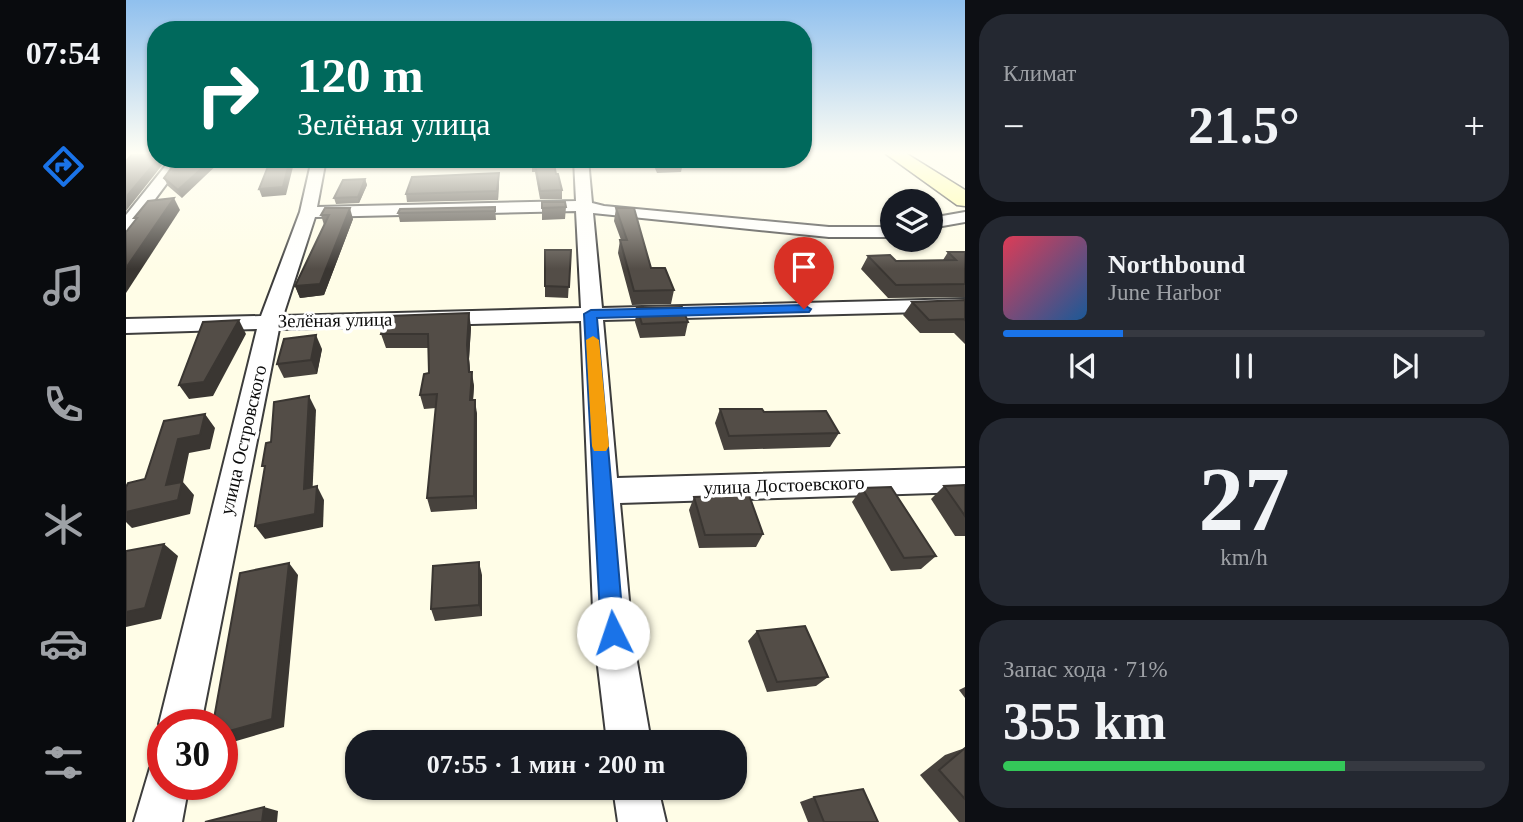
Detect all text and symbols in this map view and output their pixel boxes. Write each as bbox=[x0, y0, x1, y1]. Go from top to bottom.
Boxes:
text: 07:54 bbox=[26, 35, 100, 71]
text: 120 m bbox=[297, 48, 424, 103]
icon: right bbox=[182, 49, 273, 140]
text: Климат bbox=[1003, 61, 1076, 86]
text: 21.5° bbox=[1188, 97, 1300, 154]
text: − bbox=[1003, 105, 1024, 147]
text: + bbox=[1464, 105, 1485, 147]
text: Зелёная улица bbox=[297, 106, 490, 142]
icon: directions bbox=[39, 142, 88, 191]
map controls bbox=[880, 189, 943, 252]
button: layers bbox=[880, 189, 943, 252]
pin bbox=[774, 237, 834, 309]
icon: arrive bbox=[785, 248, 823, 286]
text: Northbound bbox=[1108, 250, 1245, 279]
icon: music bbox=[39, 261, 88, 310]
text: June Harbor bbox=[1108, 280, 1221, 305]
street label: Зелёная улица bbox=[277, 308, 393, 332]
icon: previous bbox=[1064, 347, 1102, 385]
icon: pause bbox=[1225, 347, 1263, 385]
icon: next bbox=[1386, 347, 1424, 385]
street label: улица Островского bbox=[216, 363, 270, 517]
icon: phone bbox=[39, 380, 88, 429]
text: 27 bbox=[1199, 449, 1290, 550]
street label: улица Достоевского bbox=[703, 472, 865, 498]
icon: climate bbox=[39, 500, 88, 549]
text: km/h bbox=[1220, 545, 1268, 570]
position arrow bbox=[576, 596, 650, 670]
icon: car bbox=[39, 619, 88, 668]
text: Запас хода · 71% bbox=[1003, 657, 1168, 682]
text: 355 km bbox=[1003, 693, 1166, 750]
speed limit sign: 30 bbox=[147, 709, 238, 800]
icon: filters bbox=[39, 738, 88, 787]
text: 07:55 · 1 мин · 200 m bbox=[427, 750, 665, 779]

